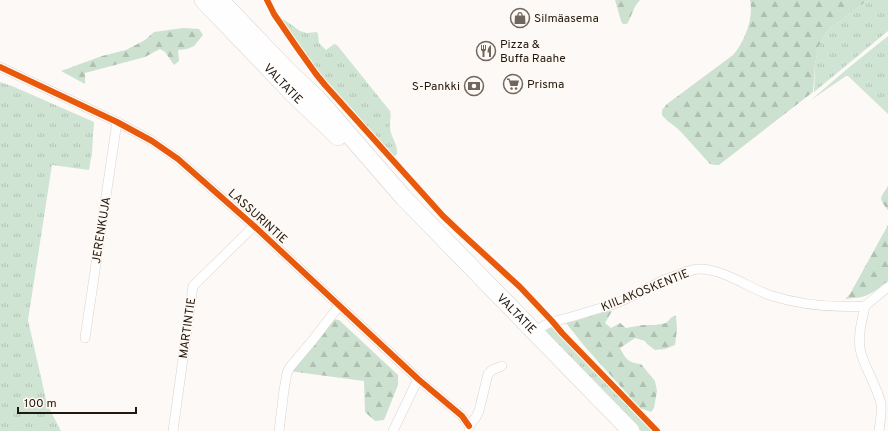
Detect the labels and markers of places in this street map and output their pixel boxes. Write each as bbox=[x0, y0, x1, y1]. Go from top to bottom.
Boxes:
shop icon: Silmäasema bbox=[509, 7, 531, 29]
place label: Silmäasema bbox=[534, 11, 599, 27]
place label: Pizza & Buffa Raahe bbox=[500, 37, 566, 67]
restaurant icon: Pizza & Buffa Raahe bbox=[475, 40, 497, 62]
supermarket icon: Prisma bbox=[502, 73, 524, 95]
bank icon: S-Pankki bbox=[463, 75, 485, 97]
place label: Prisma bbox=[527, 77, 564, 93]
place label: S-Pankki bbox=[412, 79, 460, 95]

